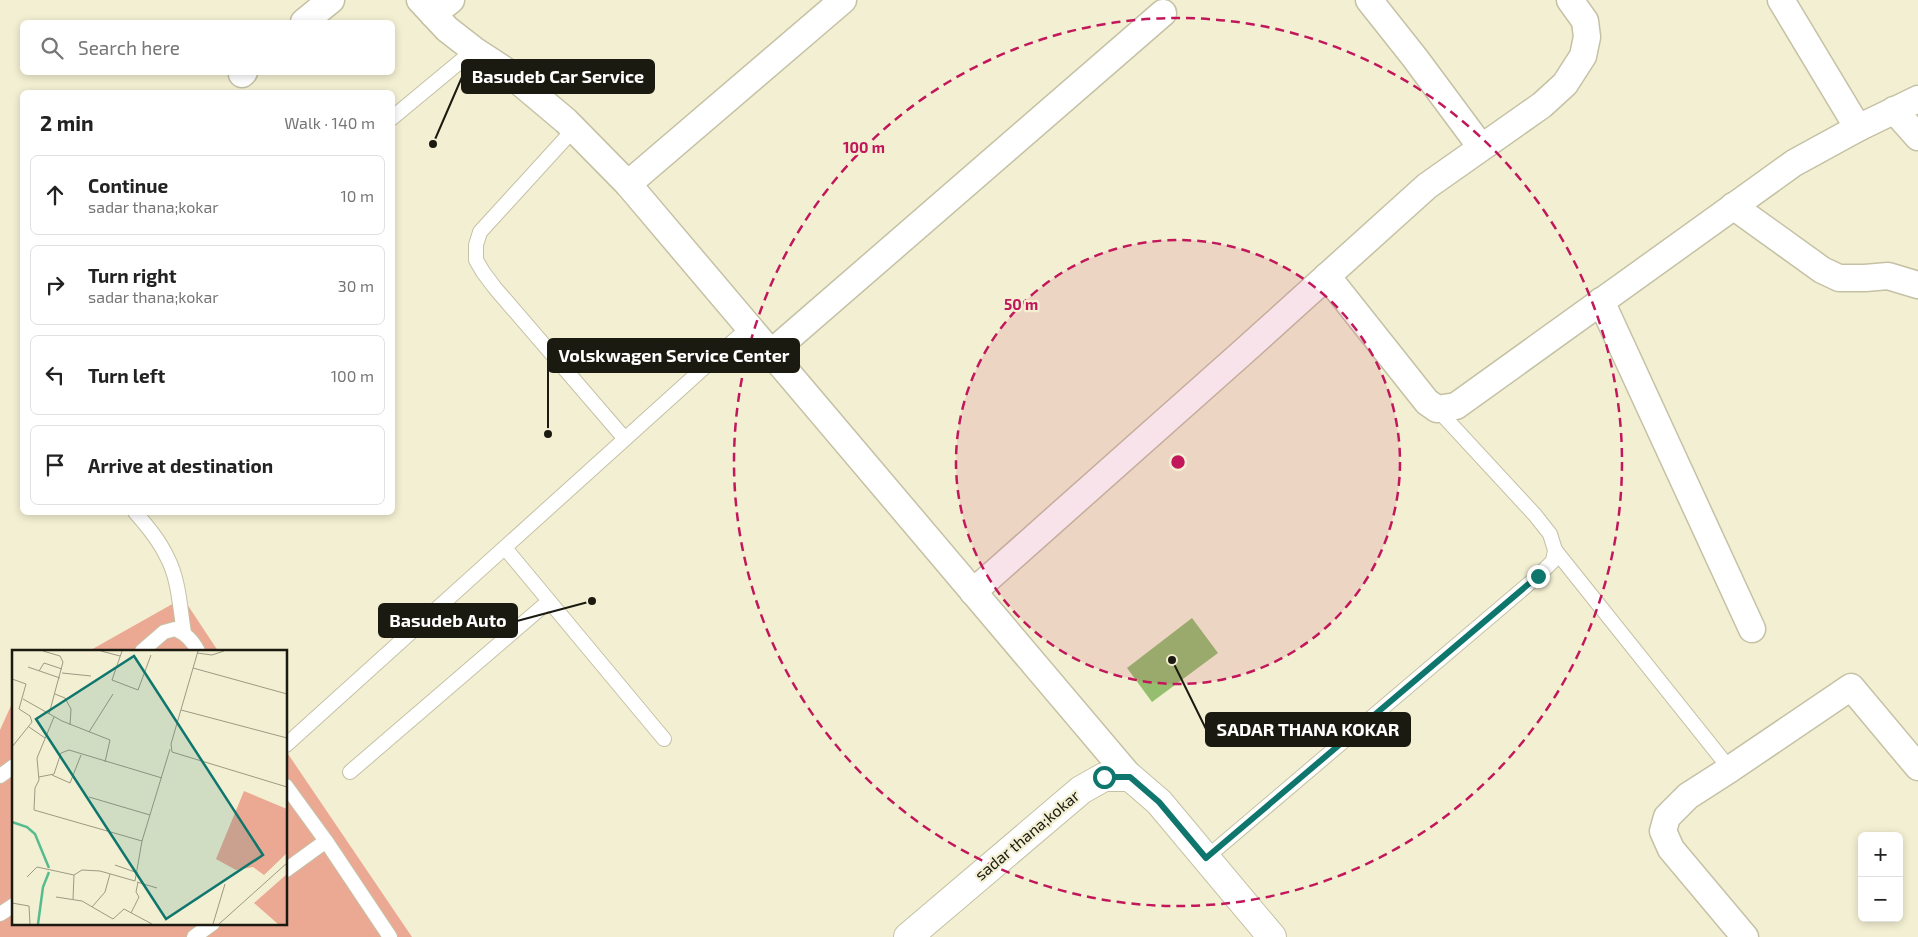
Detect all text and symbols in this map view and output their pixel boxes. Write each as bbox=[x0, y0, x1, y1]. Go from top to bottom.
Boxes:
search box bbox=[20, 20, 395, 75]
icon: search bbox=[38, 34, 66, 62]
text: Search here bbox=[78, 36, 180, 59]
callout: Basudeb Car Service bbox=[462, 60, 654, 93]
text: Basudeb Car Service bbox=[472, 65, 644, 87]
text: 2 min bbox=[40, 110, 94, 135]
text: Walk · 140 m bbox=[284, 113, 375, 132]
text: 100 m bbox=[843, 138, 885, 156]
text: Continue bbox=[88, 174, 168, 197]
icon: ahead bbox=[41, 181, 69, 209]
text: 10 m bbox=[340, 186, 374, 205]
text: sadar thana;kokar bbox=[88, 197, 219, 216]
text: Turn right bbox=[88, 264, 176, 287]
icon: right bbox=[41, 271, 69, 299]
text: 30 m bbox=[338, 276, 374, 295]
text: sadar thana;kokar bbox=[88, 287, 219, 306]
text: 50 m bbox=[1004, 295, 1038, 313]
callout: Volskwagen Service Center bbox=[548, 339, 799, 372]
text: Volskwagen Service Center bbox=[558, 344, 790, 366]
icon: left bbox=[41, 361, 69, 389]
text: Turn left bbox=[88, 364, 165, 387]
text: 100 m bbox=[331, 366, 374, 385]
icon: arrive bbox=[41, 451, 69, 479]
centre of rings bbox=[1169, 453, 1187, 471]
text: Arrive at destination bbox=[88, 454, 273, 477]
route end bbox=[1527, 565, 1550, 588]
callout: Basudeb Auto bbox=[379, 604, 517, 637]
text: Basudeb Auto bbox=[389, 609, 507, 631]
inset map bbox=[12, 650, 288, 924]
callout: SADAR THANA KOKAR bbox=[1206, 713, 1410, 746]
text: SADAR THANA KOKAR bbox=[1217, 718, 1400, 740]
route start bbox=[1093, 766, 1116, 789]
street label: sadar thana;kokar bbox=[971, 785, 1083, 884]
map controls bbox=[1858, 832, 1903, 922]
button: + bbox=[1858, 832, 1903, 877]
button: − bbox=[1858, 877, 1903, 922]

